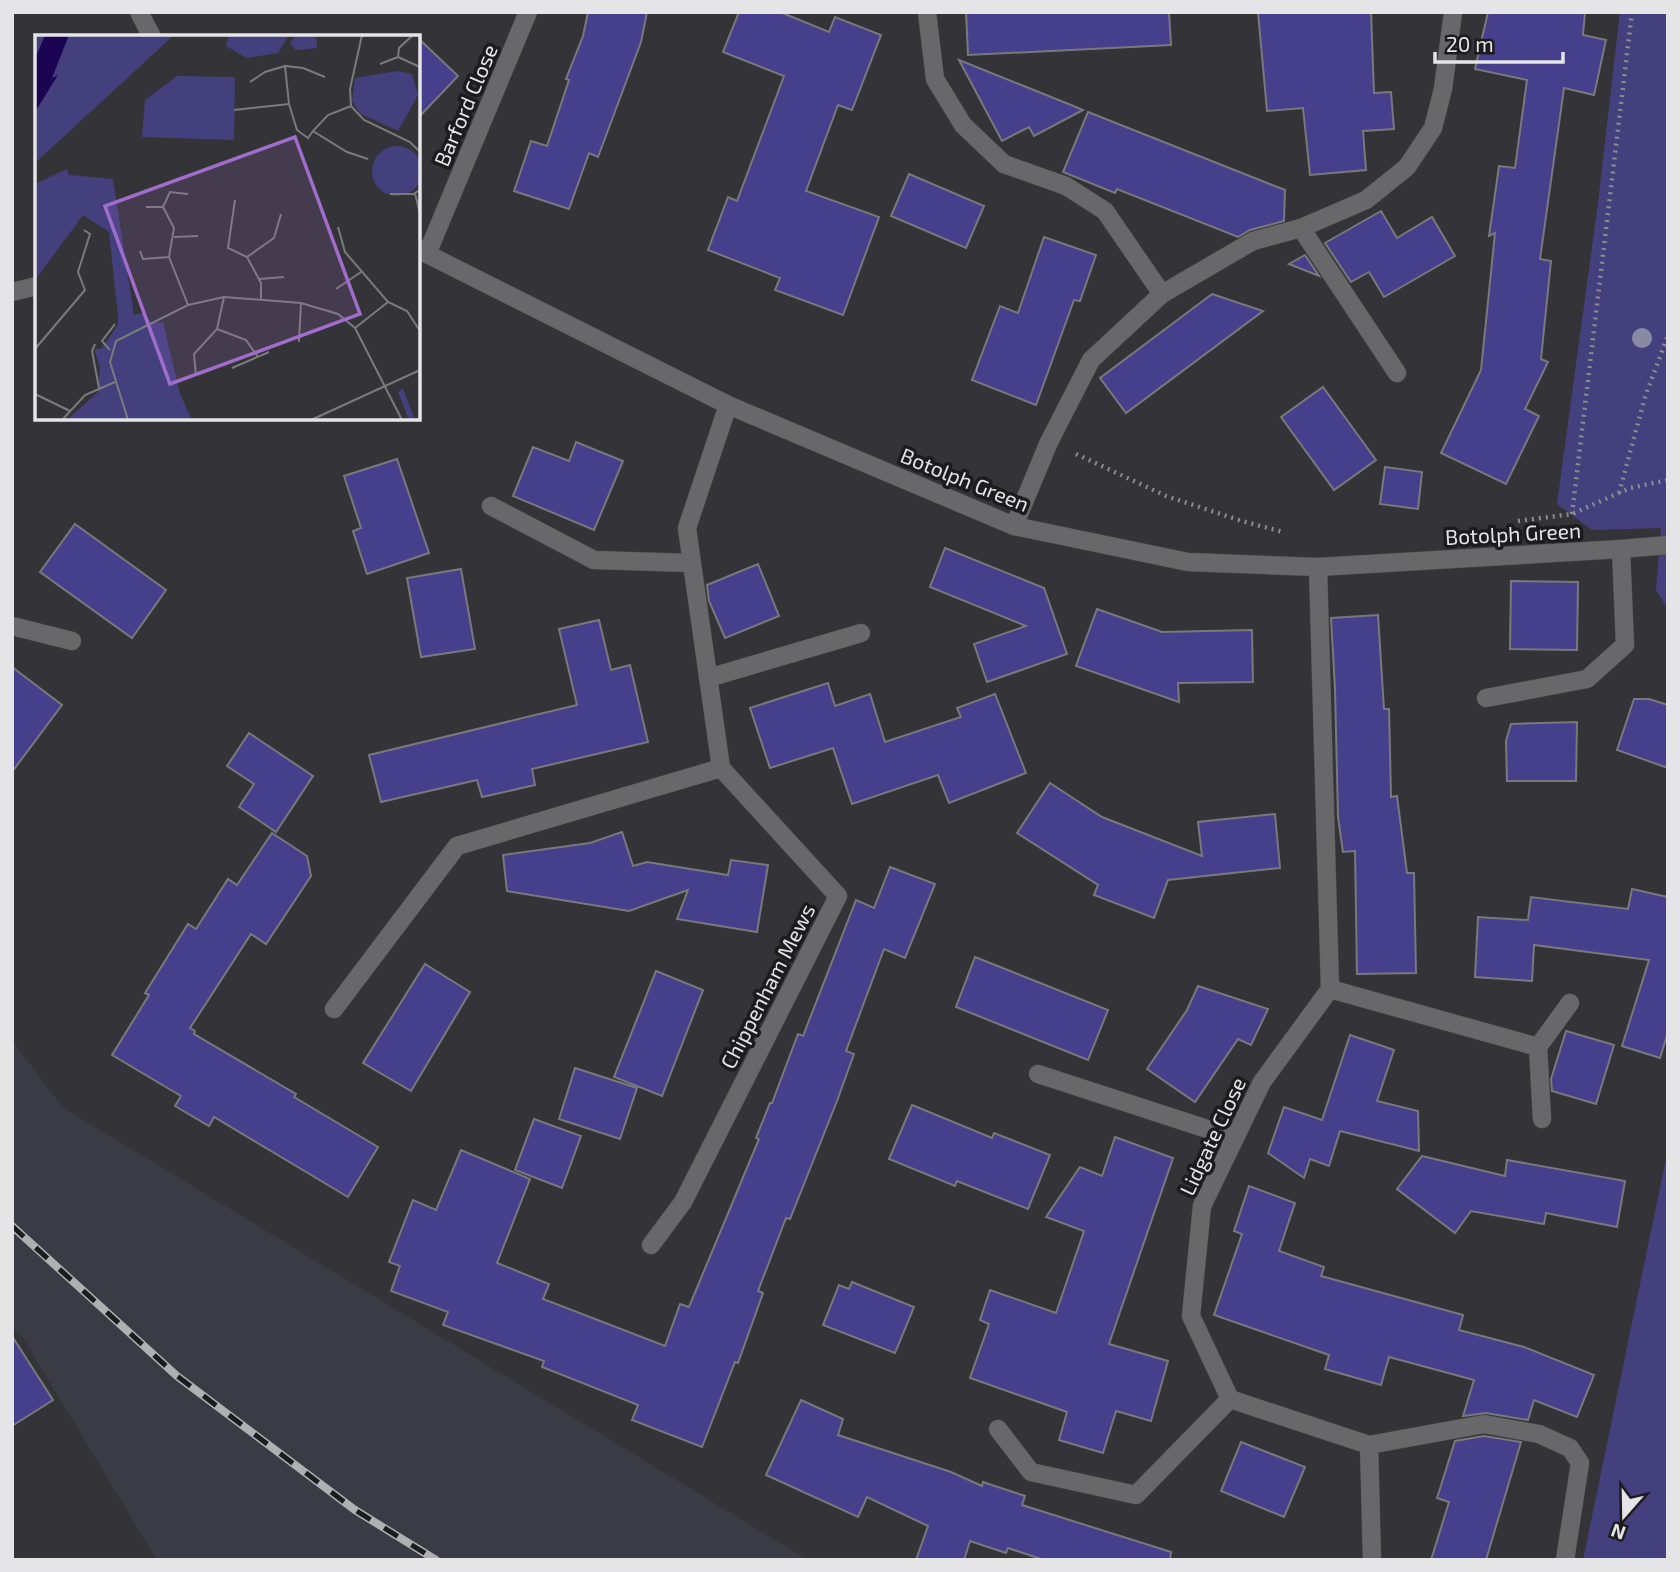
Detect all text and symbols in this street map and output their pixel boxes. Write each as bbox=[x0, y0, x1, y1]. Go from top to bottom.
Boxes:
scale bar bbox=[1435, 21, 1563, 65]
text: 20 m bbox=[1446, 31, 1494, 56]
inset map bbox=[35, 35, 420, 420]
street label: Barford Close bbox=[428, 40, 502, 170]
street label: Botolph Green bbox=[897, 442, 1033, 516]
street label: Botolph Green bbox=[1444, 517, 1582, 549]
street label: Chippenham Mews bbox=[715, 899, 819, 1073]
street label: Lidgate Close bbox=[1174, 1073, 1250, 1199]
north arrow bbox=[1589, 1481, 1659, 1551]
text: N bbox=[1608, 1519, 1628, 1546]

